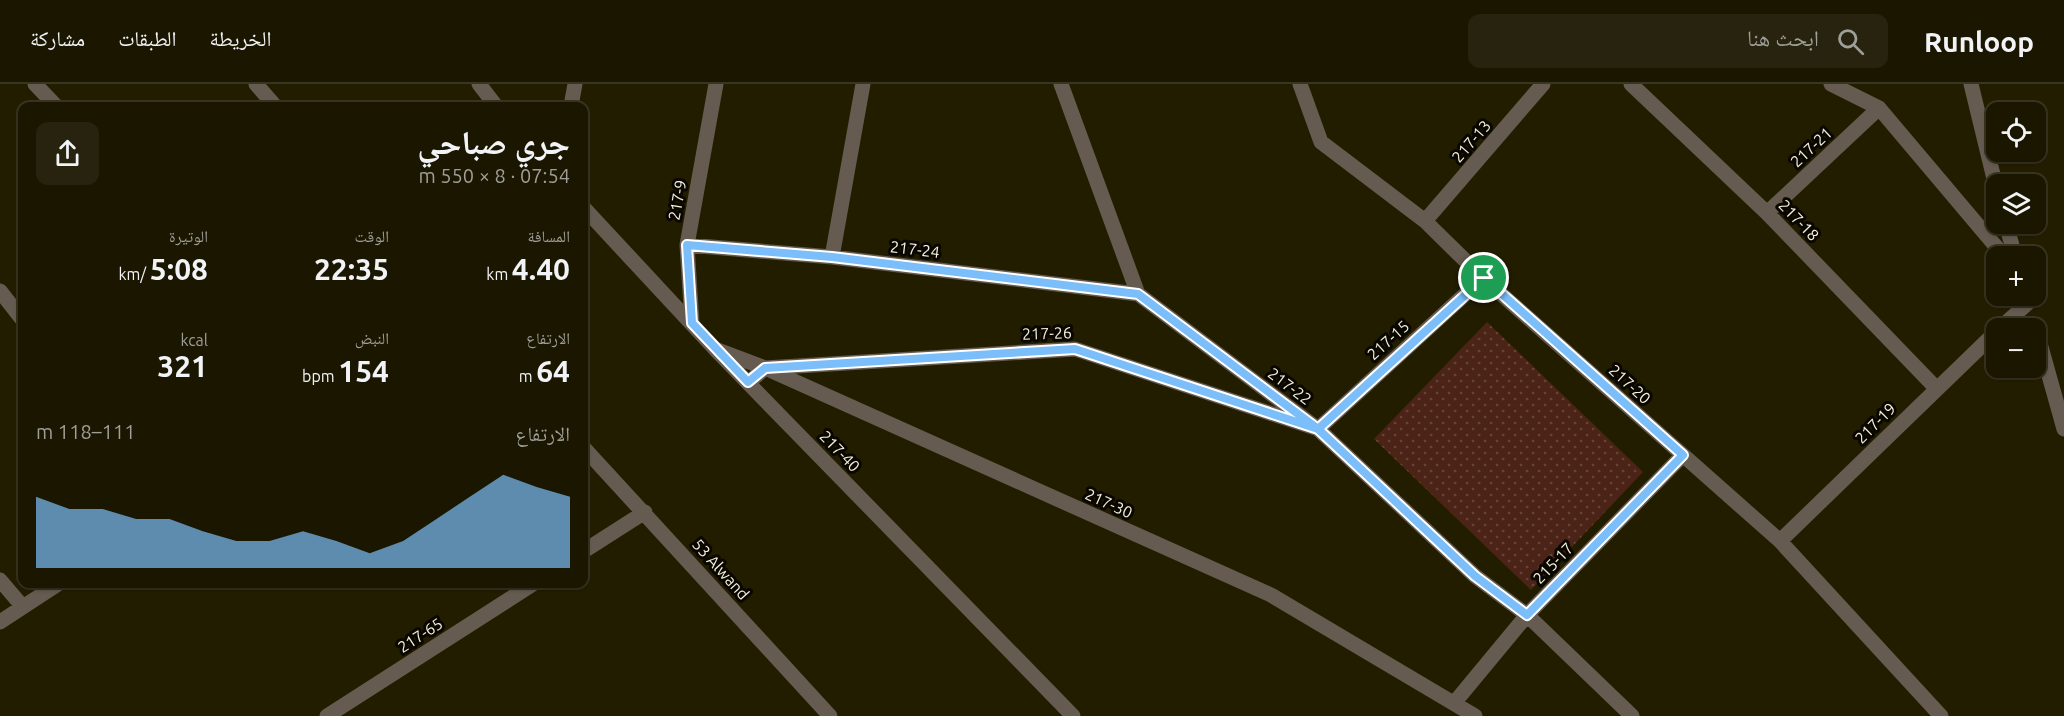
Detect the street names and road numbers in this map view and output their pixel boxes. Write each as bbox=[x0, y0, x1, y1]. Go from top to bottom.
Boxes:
street label: 217-13 bbox=[1448, 116, 1494, 166]
street label: 217-21 bbox=[1787, 123, 1835, 171]
street label: 217-9 bbox=[665, 178, 689, 222]
street label: 217-18 bbox=[1775, 196, 1823, 244]
street label: 217-24 bbox=[889, 237, 941, 261]
street label: 217-15 bbox=[1363, 317, 1413, 363]
street label: 217-26 bbox=[1022, 323, 1072, 343]
street label: 217-20 bbox=[1605, 361, 1655, 407]
street label: 217-22 bbox=[1265, 364, 1315, 408]
street label: 217-19 bbox=[1851, 399, 1899, 447]
street label: 217-40 bbox=[816, 427, 864, 475]
street label: 217-30 bbox=[1083, 485, 1135, 521]
street label: 53 Alwand bbox=[689, 535, 753, 603]
street label: 215-17 bbox=[1529, 539, 1577, 587]
street label: 217-65 bbox=[394, 614, 446, 656]

